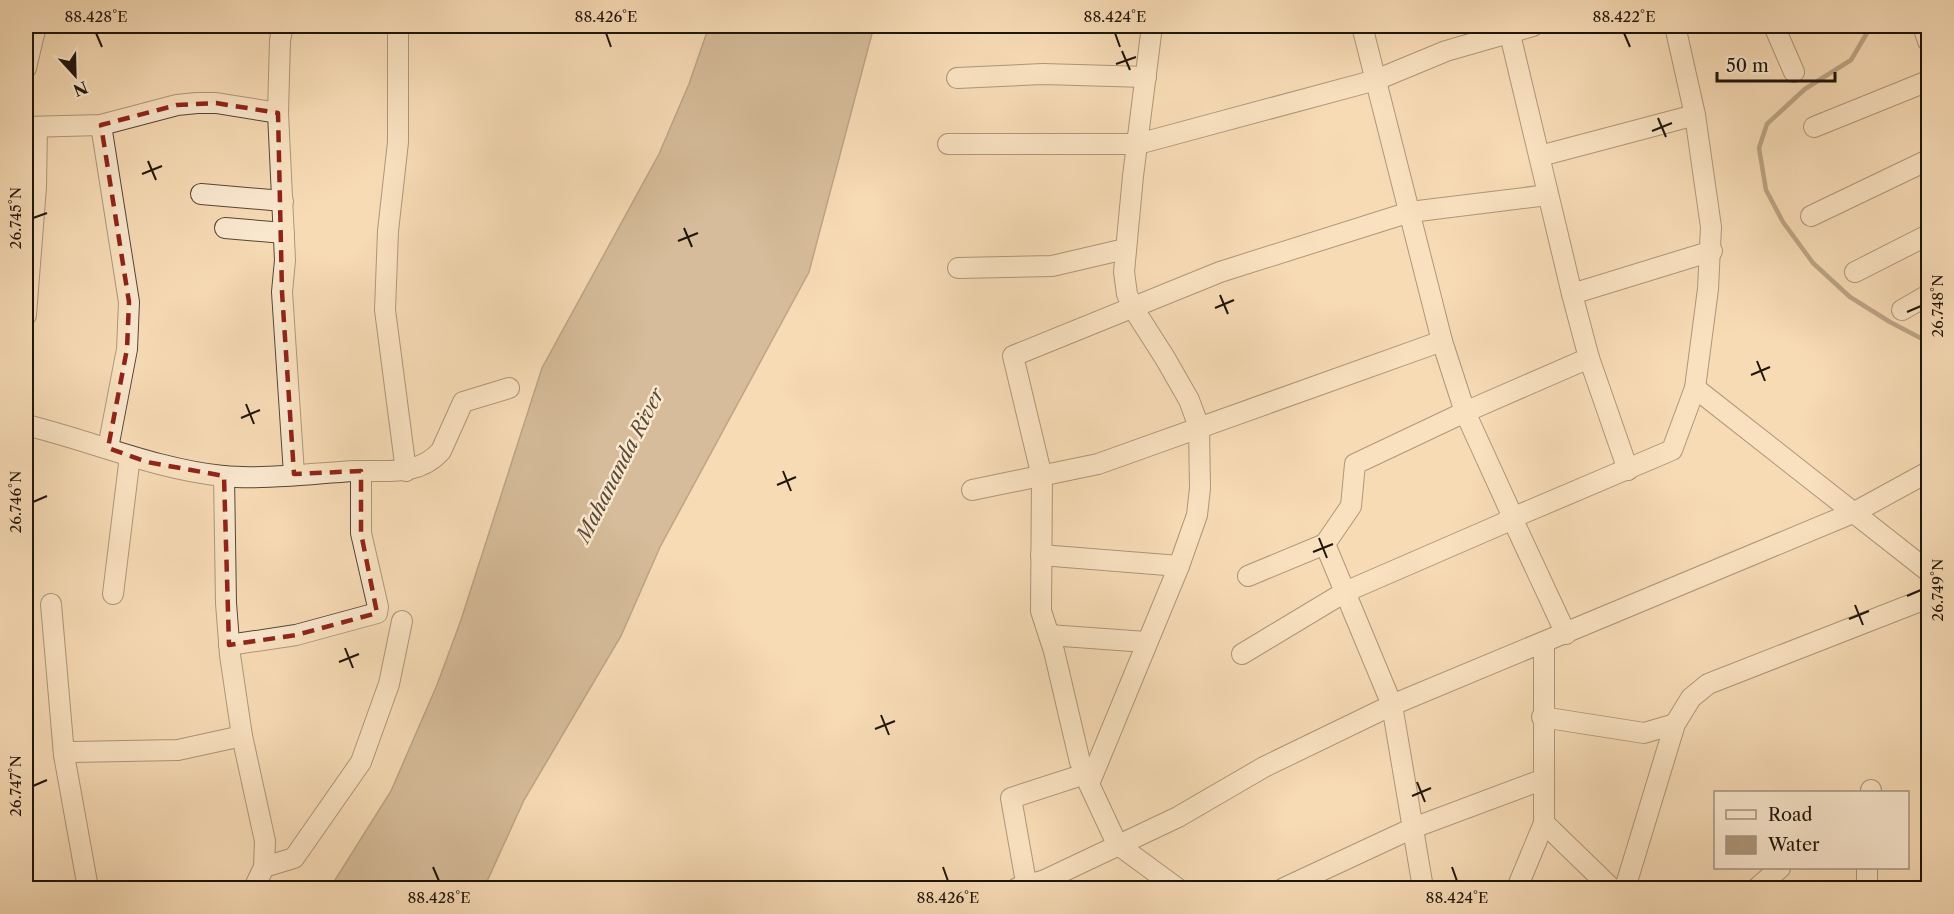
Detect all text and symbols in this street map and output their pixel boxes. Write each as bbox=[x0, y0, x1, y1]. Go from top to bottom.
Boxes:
text: 88.428°E bbox=[64, 7, 128, 26]
text: 88.426°E bbox=[575, 7, 637, 26]
text: 88.424°E bbox=[1084, 7, 1146, 26]
text: 88.422°E bbox=[1593, 7, 1655, 26]
north arrow bbox=[45, 45, 105, 105]
scale bar bbox=[1717, 45, 1836, 83]
text: 50 m bbox=[1726, 55, 1769, 77]
text: N bbox=[70, 77, 91, 101]
text: 26.745°N bbox=[6, 187, 25, 249]
text: 26.748°N bbox=[1928, 274, 1947, 338]
water label: Mahananda River bbox=[570, 383, 670, 548]
text: 26.746°N bbox=[6, 471, 25, 533]
text: 26.749°N bbox=[1928, 559, 1947, 621]
text: 26.747°N bbox=[6, 755, 25, 817]
legend bbox=[1714, 791, 1909, 869]
text: Road bbox=[1768, 804, 1813, 826]
text: Water bbox=[1767, 834, 1820, 856]
text: 88.428°E bbox=[407, 888, 471, 907]
text: 88.426°E bbox=[917, 888, 979, 907]
text: 88.424°E bbox=[1426, 888, 1488, 907]

